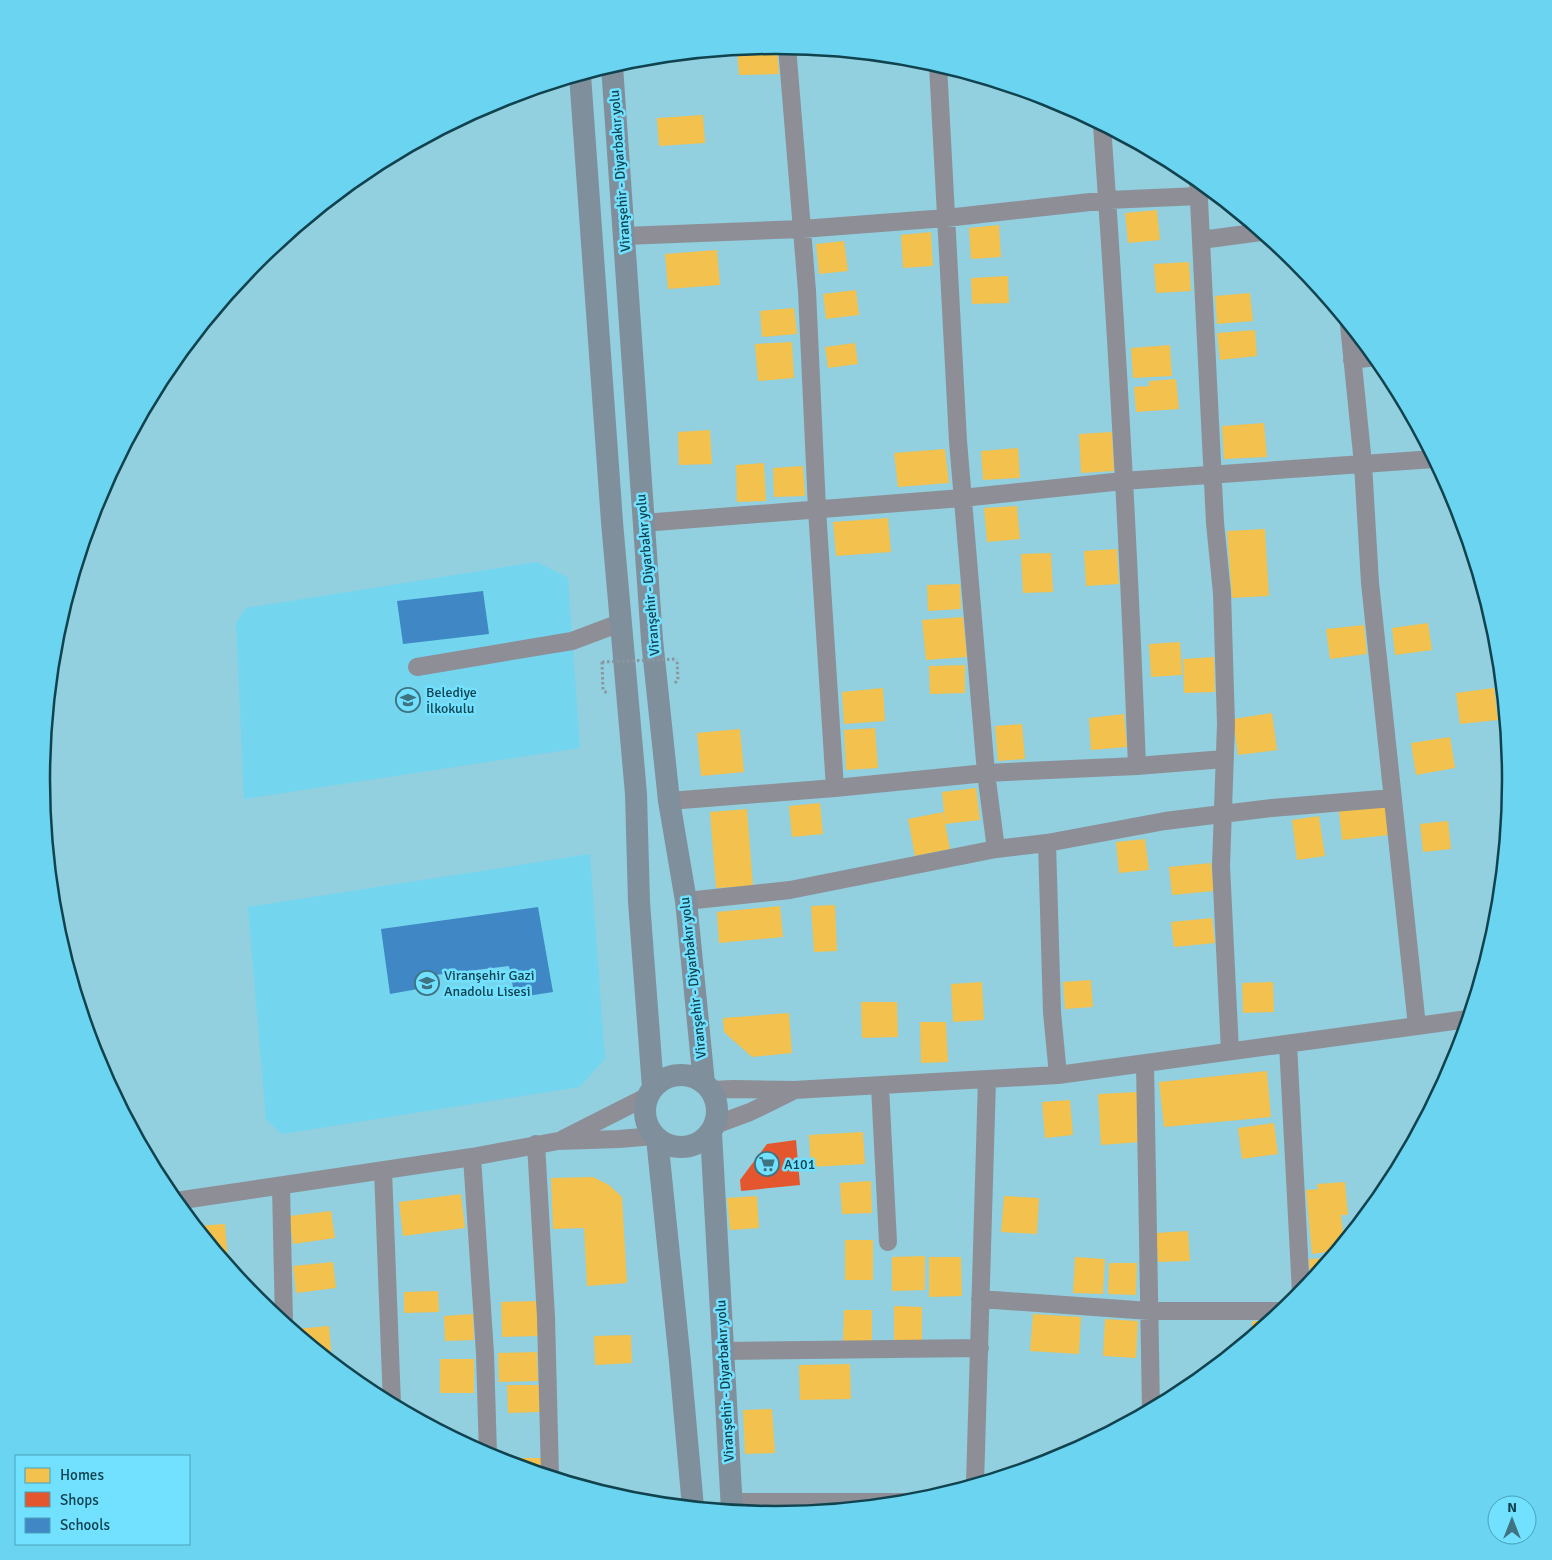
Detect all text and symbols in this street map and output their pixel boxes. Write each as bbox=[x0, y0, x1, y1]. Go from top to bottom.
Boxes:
street label: Viranşehir - Diyarbakır yolu bbox=[606, 89, 634, 253]
street label: Viranşehir - Diyarbakır yolu bbox=[632, 493, 664, 657]
place label: Belediye İlkokulu bbox=[426, 684, 477, 717]
school or university icon: Belediye İlkokulu bbox=[395, 687, 421, 713]
street label: Viranşehir - Diyarbakır yolu bbox=[676, 896, 710, 1060]
place label: Viranşehir Gazi Anadolu Lisesi bbox=[444, 967, 535, 1000]
school or university icon: Viranşehir Gazi Anadolu Lisesi bbox=[414, 970, 440, 996]
supermarket icon: A101 bbox=[754, 1151, 780, 1177]
place label: A101 bbox=[784, 1156, 815, 1173]
street label: Viranşehir - Diyarbakır yolu bbox=[712, 1299, 738, 1463]
legend bbox=[15, 1455, 190, 1545]
text: Homes bbox=[60, 1466, 104, 1484]
text: Shops bbox=[60, 1491, 99, 1509]
north arrow bbox=[1487, 1495, 1537, 1545]
text: N bbox=[1507, 1499, 1517, 1516]
text: Schools bbox=[60, 1516, 111, 1534]

